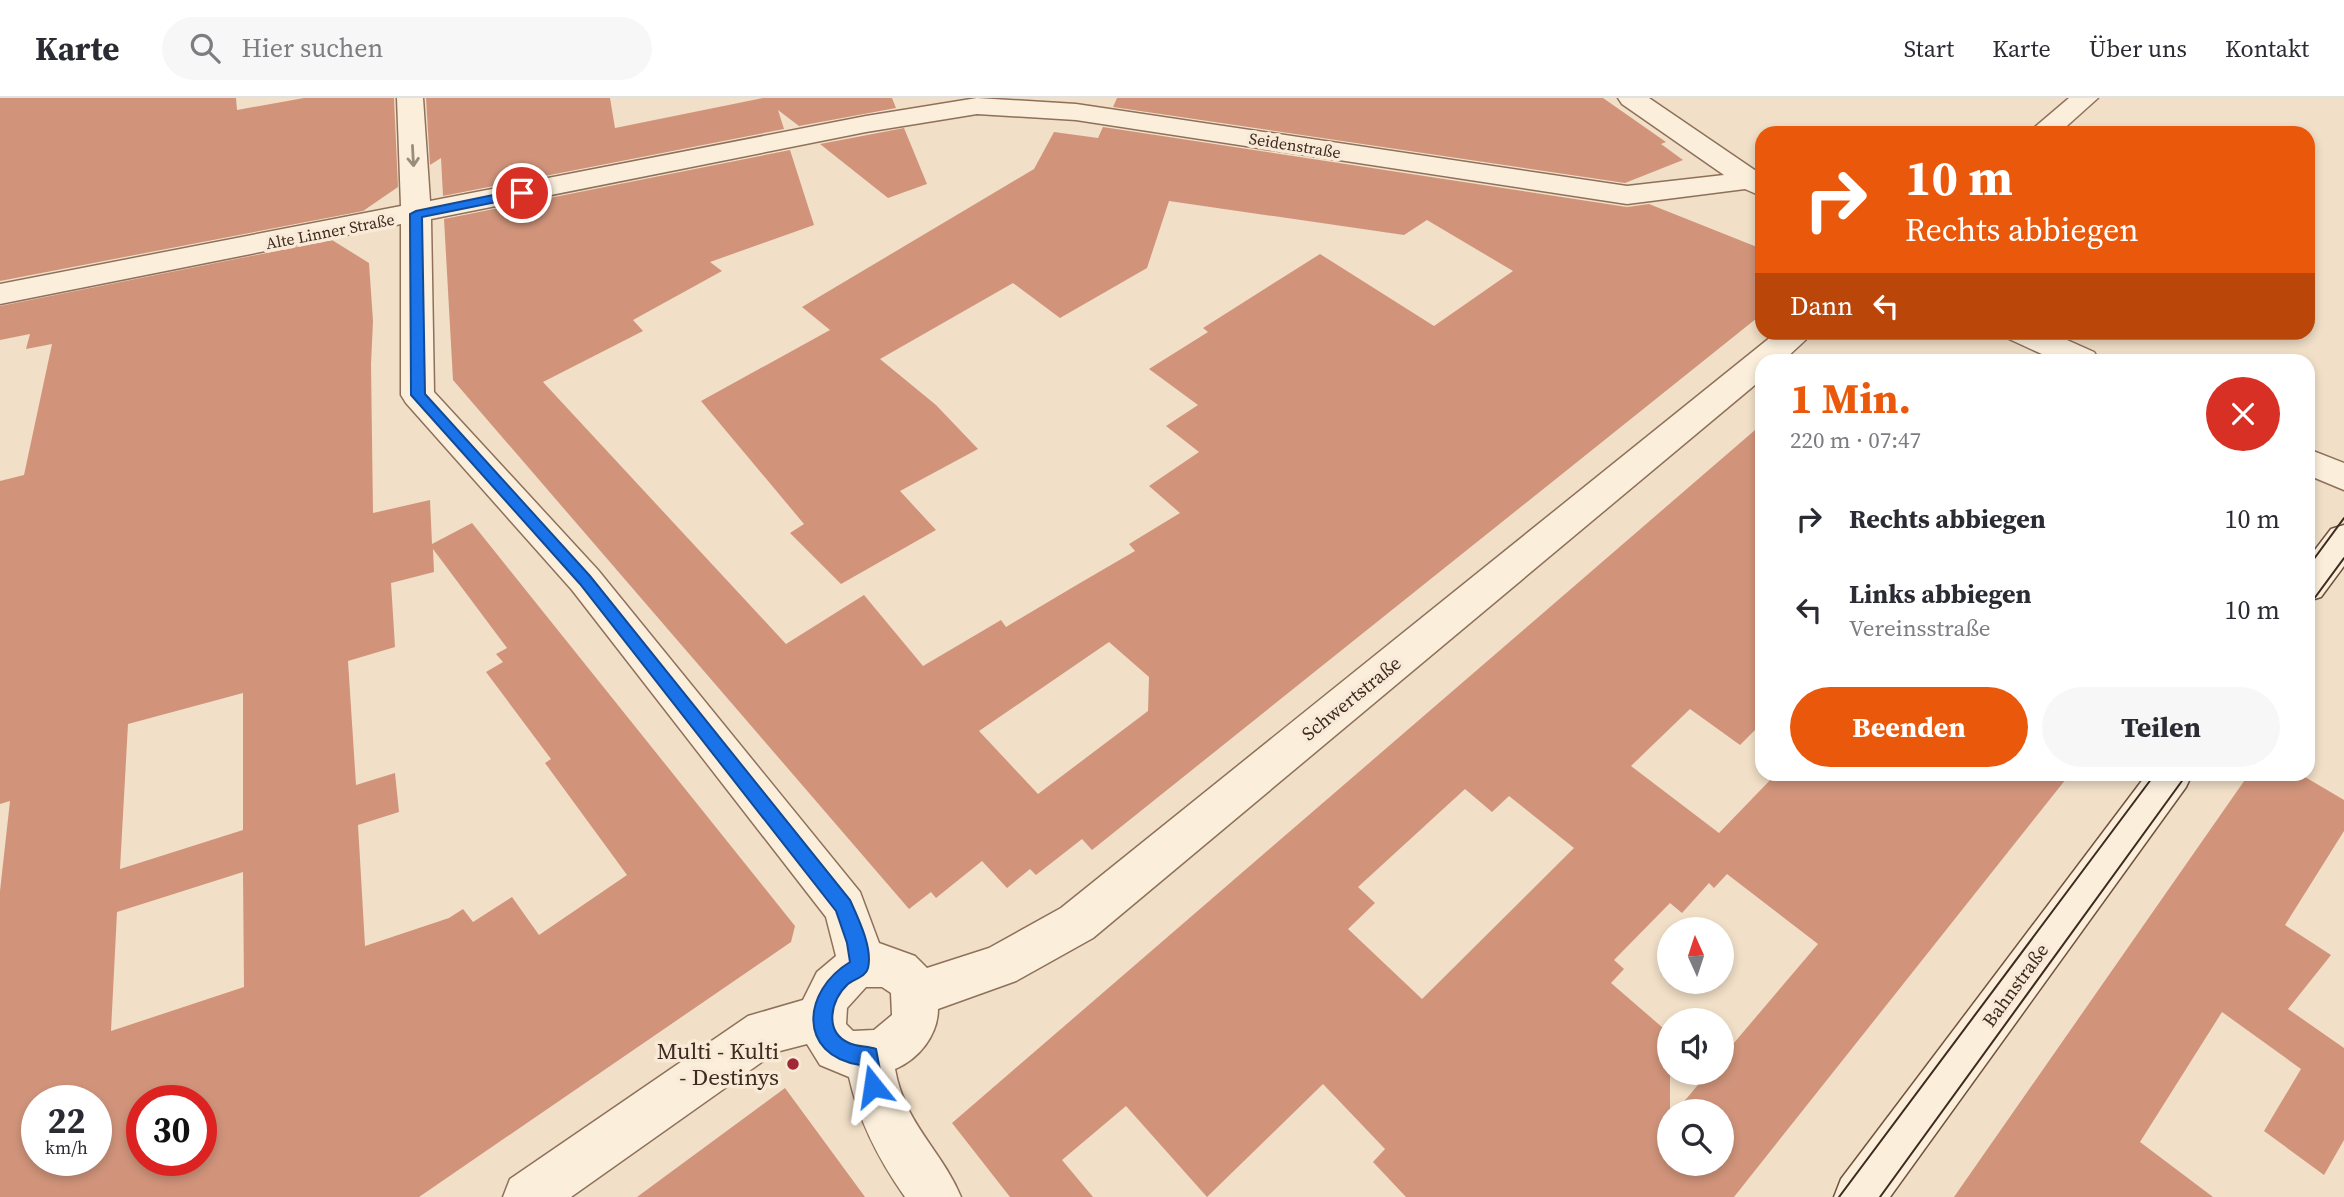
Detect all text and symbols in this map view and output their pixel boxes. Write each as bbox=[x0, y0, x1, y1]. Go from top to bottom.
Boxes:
search box bbox=[162, 17, 652, 80]
text: Karte bbox=[35, 26, 120, 71]
icon: search bbox=[186, 29, 224, 67]
text: Hier suchen bbox=[242, 30, 383, 66]
text: Start bbox=[1904, 32, 1954, 65]
text: Karte bbox=[1992, 32, 2051, 65]
text: Über uns bbox=[2089, 32, 2187, 65]
text: Kontakt bbox=[2225, 32, 2309, 65]
street label: Seidenstraße bbox=[1248, 127, 1342, 163]
one-way arrow bbox=[406, 144, 419, 167]
text: 10 m bbox=[1905, 144, 2013, 211]
icon: right bbox=[1790, 154, 1881, 245]
pin bbox=[492, 163, 552, 223]
icon: arrive bbox=[503, 174, 541, 212]
street label: Alte Linner Straße bbox=[264, 208, 396, 254]
text: Rechts abbiegen bbox=[1905, 208, 2139, 252]
icon: left bbox=[1867, 287, 1905, 325]
text: Dann bbox=[1790, 288, 1853, 324]
text: 1 Min. bbox=[1790, 369, 1911, 427]
button: close bbox=[2206, 377, 2280, 451]
text: 220 m · 07:47 bbox=[1790, 424, 1921, 456]
icon: right bbox=[1790, 500, 1828, 538]
text: Rechts abbiegen bbox=[1849, 501, 2046, 537]
text: 10 m bbox=[2225, 501, 2280, 537]
text: Links abbiegen bbox=[1849, 576, 2032, 612]
icon: left bbox=[1790, 591, 1828, 629]
text: 10 m bbox=[2225, 592, 2280, 628]
text: Vereinsstraße bbox=[1849, 612, 1991, 644]
street label: Schwertstraße bbox=[1296, 650, 1406, 746]
button: Beenden bbox=[1790, 687, 2028, 767]
button: Teilen bbox=[2042, 687, 2280, 767]
north arrow bbox=[1657, 917, 1734, 994]
map controls bbox=[1657, 917, 1734, 1176]
street label: Bahnstraße bbox=[1976, 938, 2054, 1032]
button: sound bbox=[1657, 1008, 1734, 1085]
place label: Multi - Kulti - Destinys bbox=[657, 1035, 779, 1093]
position arrow bbox=[836, 1049, 910, 1123]
marker: Multi - Kulti - Destinys bbox=[785, 1056, 801, 1072]
speed limit sign: 30 bbox=[126, 1085, 217, 1176]
text: 22 bbox=[48, 1097, 85, 1145]
button: search bbox=[1657, 1099, 1734, 1176]
text: km/h bbox=[45, 1135, 88, 1160]

